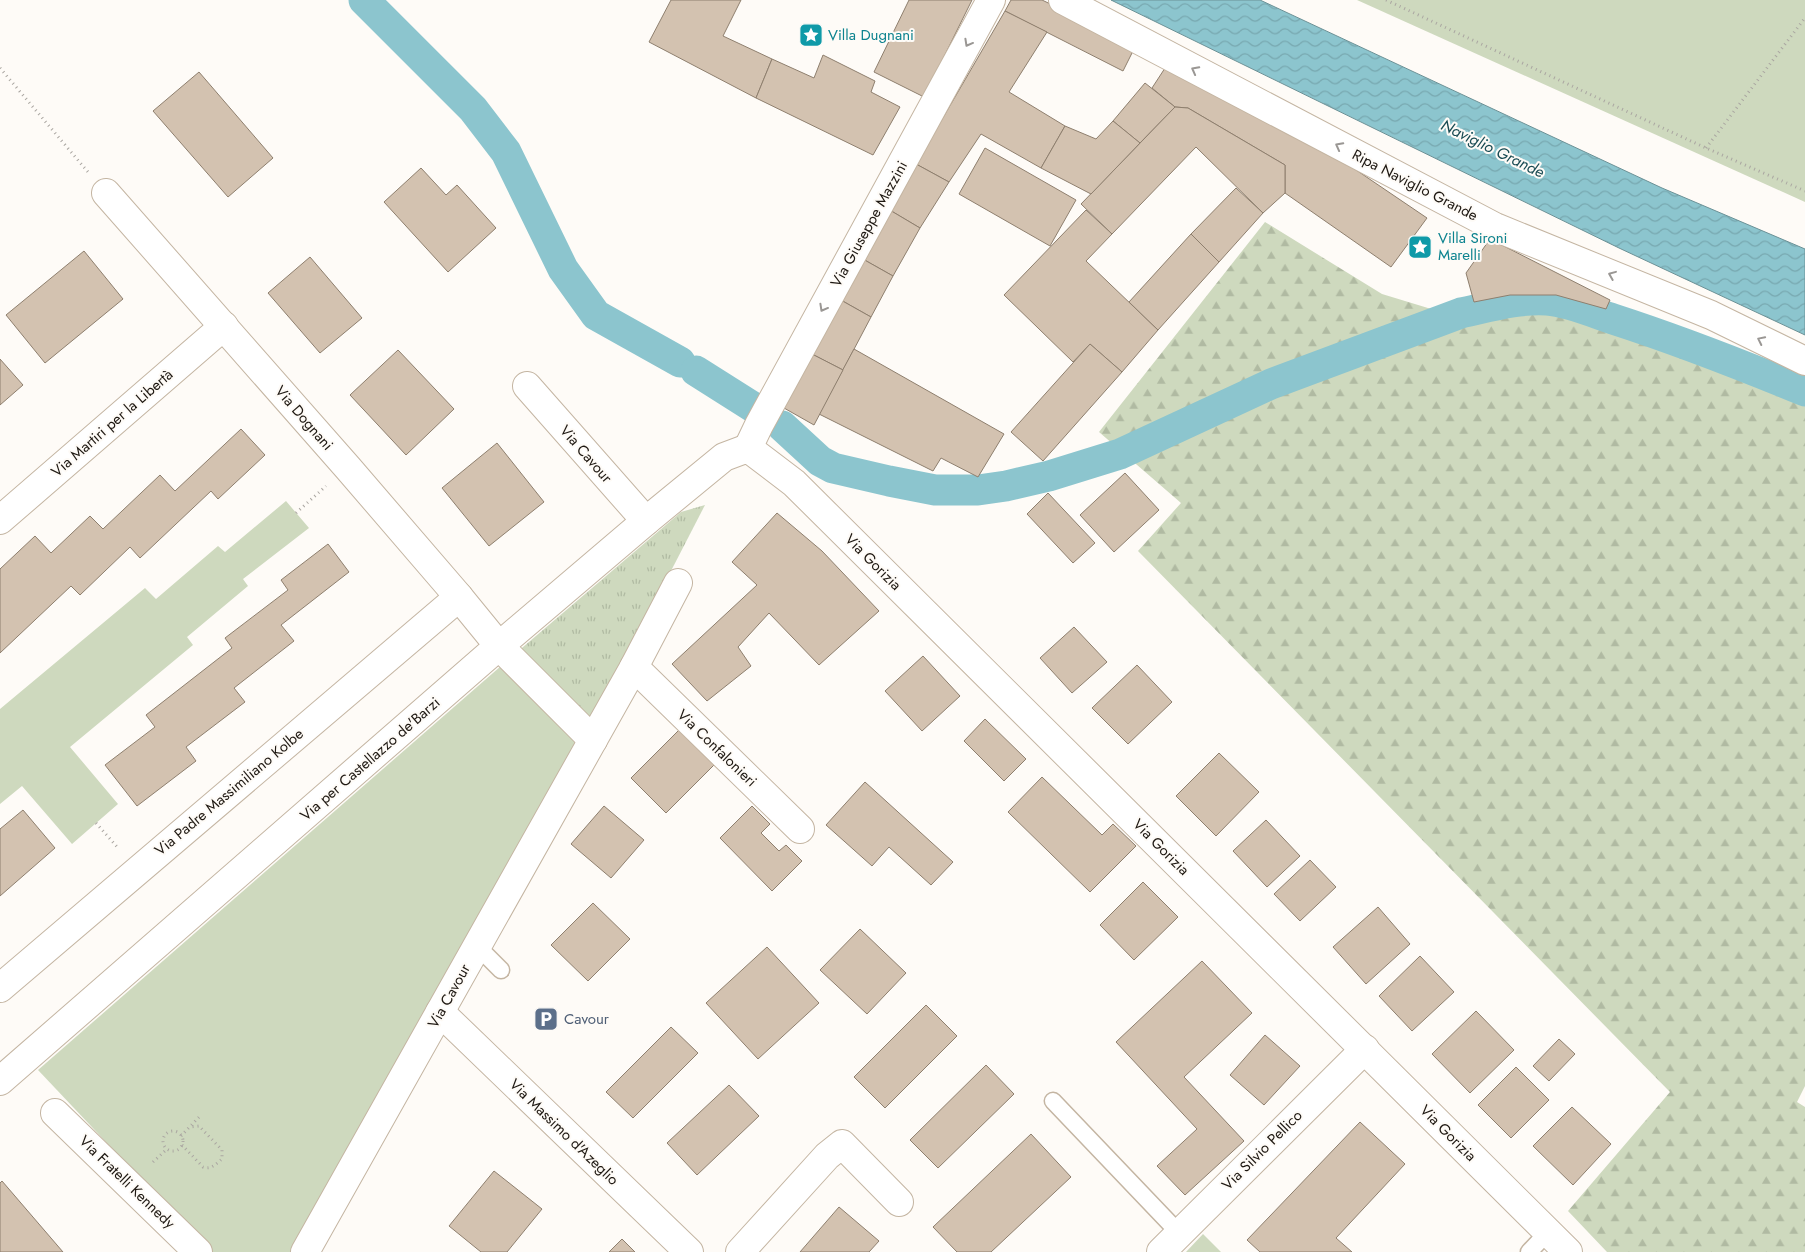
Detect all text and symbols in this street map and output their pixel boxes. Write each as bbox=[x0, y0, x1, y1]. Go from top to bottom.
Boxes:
place icon: Villa Dugnani bbox=[798, 22, 824, 48]
place label: Villa Dugnani bbox=[828, 24, 914, 46]
one-way arrow bbox=[964, 37, 974, 46]
one-way arrow bbox=[1192, 66, 1201, 76]
water label: Naviglio Grande bbox=[1437, 113, 1548, 183]
one-way arrow bbox=[1335, 142, 1344, 152]
street label: Ripa Naviglio Grande bbox=[1348, 144, 1482, 226]
street label: Via Giuseppe Mazzini bbox=[825, 157, 913, 291]
place label: Villa Sironi Marelli bbox=[1438, 227, 1507, 266]
place icon: Villa Sironi Marelli bbox=[1407, 234, 1433, 260]
one-way arrow bbox=[1608, 270, 1617, 281]
one-way arrow bbox=[819, 303, 829, 312]
one-way arrow bbox=[1757, 335, 1766, 346]
street label: Via Martiri per la Libertà bbox=[46, 364, 178, 482]
street label: Via Dognani bbox=[270, 381, 338, 455]
street label: Via Cavour bbox=[555, 420, 618, 488]
street label: Via Gorizia bbox=[840, 529, 906, 595]
street label: Via per Castellazzo de'Barzi bbox=[295, 692, 445, 826]
street label: Via Confalonieri bbox=[672, 704, 762, 792]
street label: Via Padre Massimiliano Kolbe bbox=[150, 723, 308, 861]
street label: Via Gorizia bbox=[1128, 814, 1194, 880]
street label: Via Cavour bbox=[422, 959, 476, 1032]
parking icon: Cavour bbox=[533, 1006, 559, 1032]
place label: Cavour bbox=[564, 1008, 610, 1030]
street label: Via Massimo d'Azeglio bbox=[504, 1074, 624, 1190]
street label: Via Gorizia bbox=[1415, 1100, 1481, 1166]
street label: Via Silvio Pellico bbox=[1217, 1105, 1307, 1195]
street label: Via Fratelli Kennedy bbox=[74, 1130, 180, 1234]

